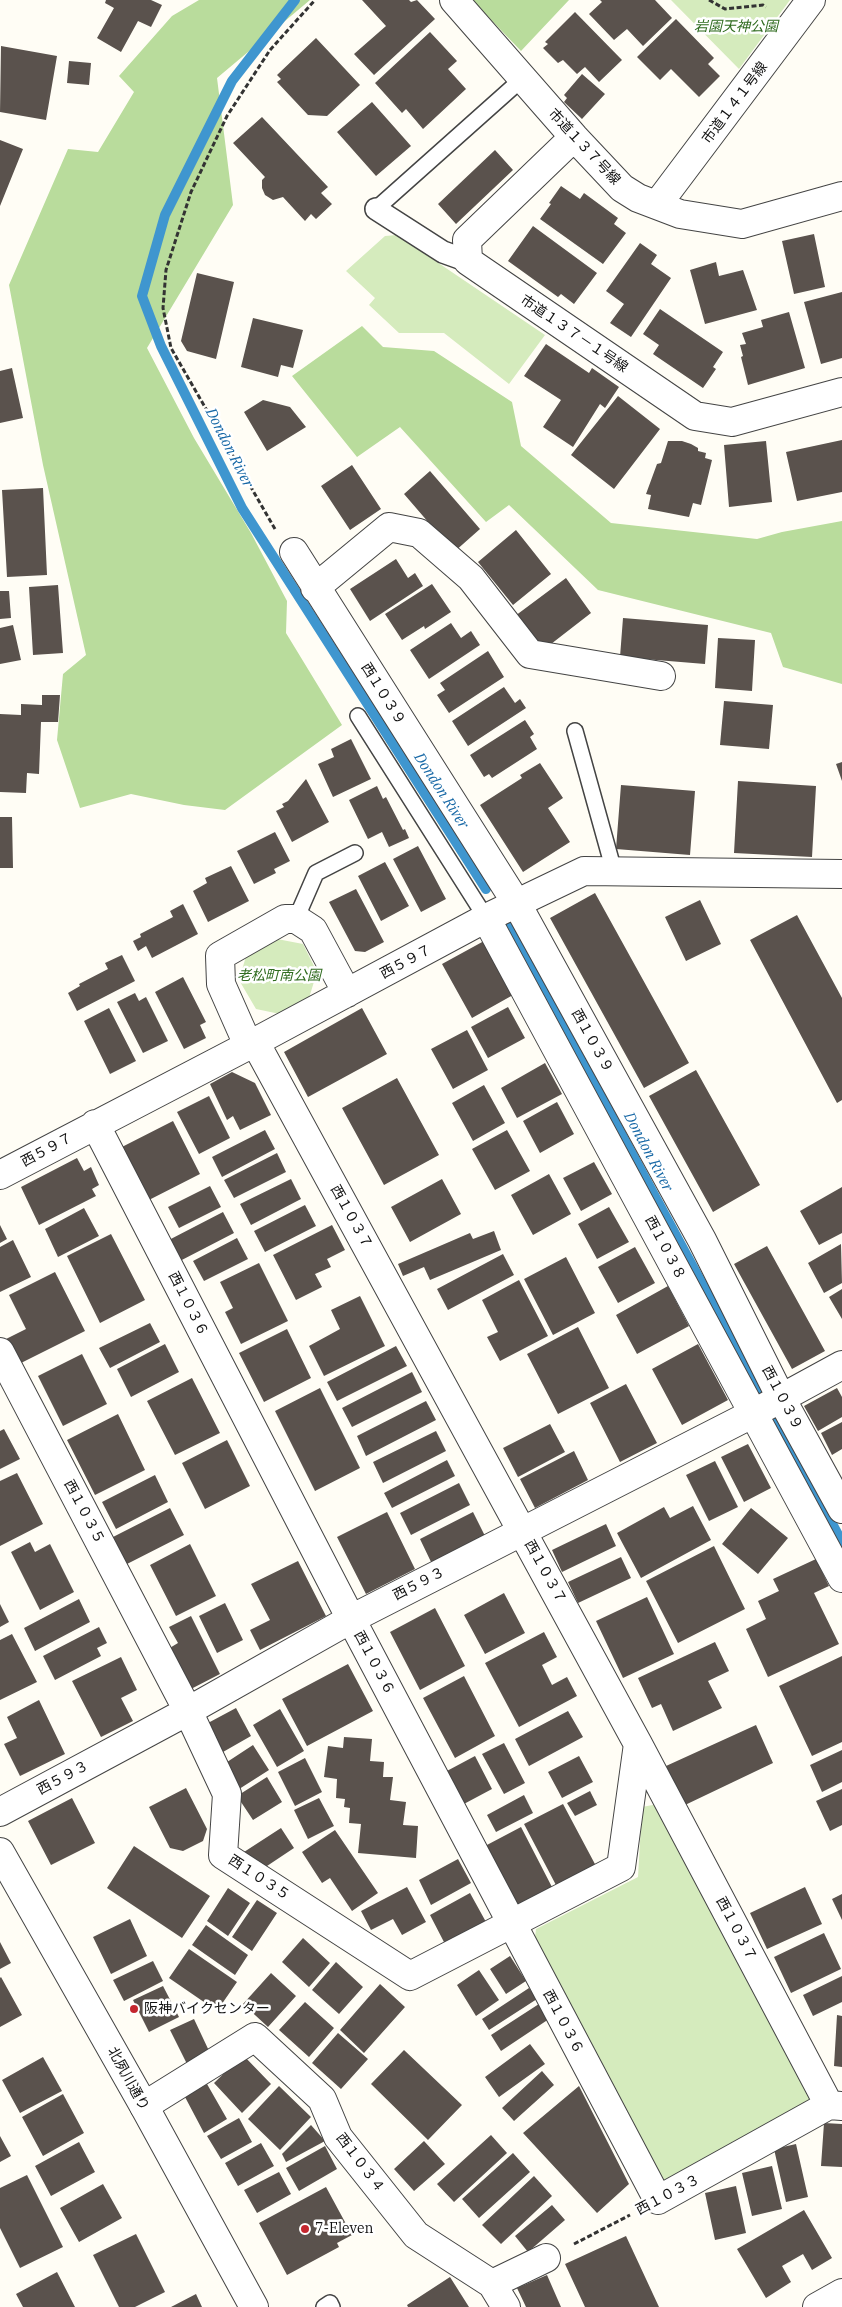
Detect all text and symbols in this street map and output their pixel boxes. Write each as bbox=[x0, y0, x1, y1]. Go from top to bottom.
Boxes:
park label: 岩園天神公園 bbox=[694, 19, 778, 35]
street label: 市道１４１号線 bbox=[699, 59, 771, 147]
street label: 市道１３７号線 bbox=[544, 105, 624, 189]
street label: 市道１３７－１号線 bbox=[517, 292, 631, 376]
water label: Dondon River bbox=[201, 405, 257, 491]
street label: 西１０３９ bbox=[357, 660, 409, 728]
water label: Dondon River bbox=[410, 750, 472, 832]
street label: 西５９７ bbox=[377, 941, 435, 983]
park label: 老松町南公園 bbox=[237, 968, 321, 984]
street label: 西１０３９ bbox=[568, 1006, 616, 1076]
water label: Dondon River bbox=[620, 1109, 676, 1195]
street label: 西５９７ bbox=[18, 1129, 76, 1171]
street label: 西１０３７ bbox=[327, 1182, 375, 1252]
street label: 西１０３８ bbox=[641, 1213, 689, 1283]
street label: 西１０３６ bbox=[165, 1269, 211, 1339]
street label: 西１０３９ bbox=[758, 1363, 806, 1433]
street label: 西１０３５ bbox=[60, 1477, 108, 1547]
street label: 西１０３７ bbox=[521, 1537, 569, 1607]
street label: 西５９３ bbox=[390, 1564, 448, 1604]
street label: 西１０３６ bbox=[350, 1628, 398, 1698]
street label: 西５９３ bbox=[34, 1757, 92, 1799]
street label: 西１０３５ bbox=[225, 1852, 293, 1904]
street label: 西１０３７ bbox=[712, 1894, 760, 1964]
street label: 西１０３６ bbox=[539, 1987, 587, 2057]
place label: 阪神バイクセンター bbox=[144, 2001, 270, 2017]
marker: 阪神バイクセンター bbox=[128, 2003, 140, 2015]
street label: 北夙川通り bbox=[104, 2044, 152, 2114]
street label: 西１０３４ bbox=[332, 2130, 388, 2196]
street label: 西１０３３ bbox=[633, 2171, 703, 2219]
place label: 7-Eleven bbox=[315, 2221, 373, 2237]
marker: 7-Eleven bbox=[299, 2223, 311, 2235]

